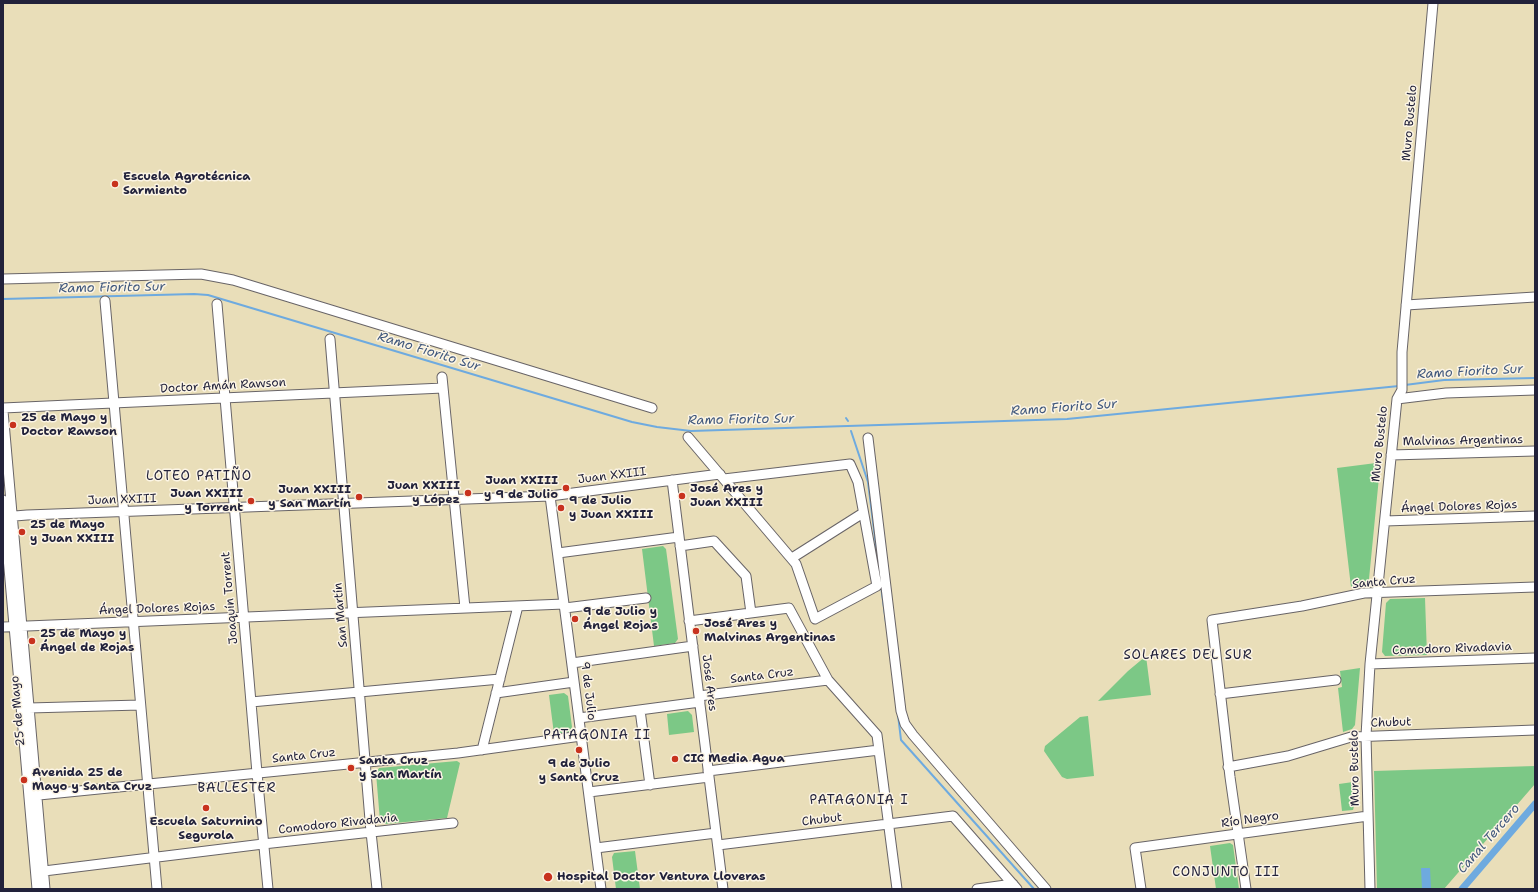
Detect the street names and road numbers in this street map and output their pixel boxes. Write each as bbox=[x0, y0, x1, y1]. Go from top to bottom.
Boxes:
street label: Muro Bustelo bbox=[1399, 84, 1421, 162]
street label: Doctor Amán Rawson bbox=[160, 376, 286, 396]
street label: Muro Bustelo bbox=[1369, 405, 1391, 483]
street label: Malvinas Argentinas bbox=[1403, 433, 1523, 449]
street label: Juan XXIII bbox=[577, 465, 647, 487]
street label: Juan XXIII bbox=[87, 492, 157, 508]
street label: Ángel Dolores Rojas bbox=[1401, 498, 1517, 516]
street label: Joaquín Torrent bbox=[219, 551, 241, 645]
street label: Santa Cruz bbox=[1352, 572, 1416, 592]
street label: San Martín bbox=[331, 582, 351, 648]
street label: Ángel Dolores Rojas bbox=[99, 600, 215, 618]
street label: Comodoro Rivadavia bbox=[1392, 640, 1512, 658]
street label: José Ares bbox=[698, 654, 720, 712]
street label: 9 de Julio bbox=[577, 661, 599, 721]
street label: Santa Cruz bbox=[729, 665, 795, 687]
street label: 25 de Mayo bbox=[8, 675, 28, 747]
street label: Chubut bbox=[1370, 715, 1412, 731]
street label: Muro Bustelo bbox=[1347, 730, 1363, 806]
street label: Santa Cruz bbox=[271, 746, 337, 766]
street label: Río Negro bbox=[1220, 809, 1280, 831]
street label: Chubut bbox=[801, 810, 843, 830]
street label: Comodoro Rivadavia bbox=[278, 811, 398, 837]

